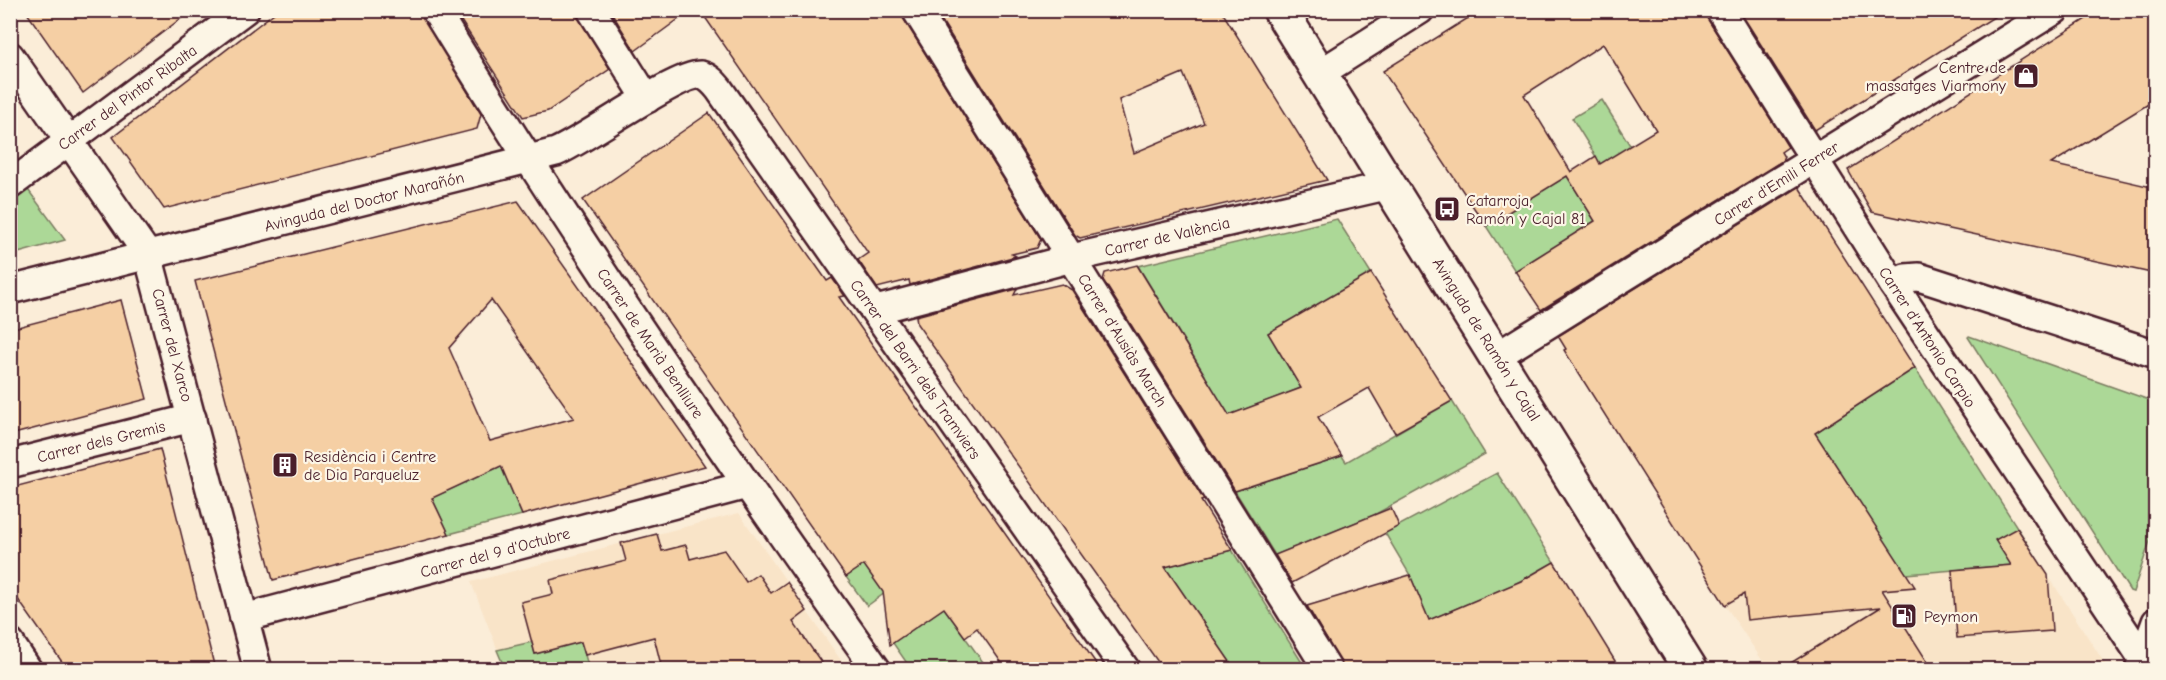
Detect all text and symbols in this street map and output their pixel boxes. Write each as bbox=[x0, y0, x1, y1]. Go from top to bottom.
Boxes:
street label: Carrer del Pintor Ribalta bbox=[55, 41, 200, 154]
place label: Centre de massatges Viarmony bbox=[1866, 59, 2007, 95]
shop icon: Centre de massatges Viarmony bbox=[2011, 61, 2041, 91]
street label: Carrer d'Emili Ferrer bbox=[1711, 138, 1843, 230]
street label: Avinguda del Doctor Marañón bbox=[263, 168, 466, 236]
place label: Catarroja, Ramón y Cajal 81 bbox=[1466, 192, 1586, 228]
bus stop icon: Catarroja, Ramón y Cajal 81 bbox=[1432, 194, 1462, 224]
street label: Carrer de València bbox=[1103, 214, 1232, 260]
street label: Avinguda de Ramón y Cajal bbox=[1429, 255, 1544, 424]
street label: Carrer d'Antonio Carpio bbox=[1875, 264, 1979, 411]
street label: Carrer de Marià Benlliure bbox=[593, 265, 707, 422]
street label: Carrer d'Ausiàs March bbox=[1074, 271, 1170, 410]
street label: Carrer del Barri dels Tramviers bbox=[846, 277, 984, 463]
street label: Carrer del Xarco bbox=[148, 287, 196, 404]
street label: Carrer dels Gremis bbox=[35, 417, 167, 467]
place label: Residència i Centre de Dia Parqueluz bbox=[304, 448, 436, 484]
building icon: Residència i Centre de Dia Parqueluz bbox=[270, 450, 300, 480]
street label: Carrer del 9 d'Octubre bbox=[418, 524, 572, 582]
fuel station icon: Peymon bbox=[1889, 601, 1919, 631]
place label: Peymon bbox=[1924, 608, 1978, 626]

